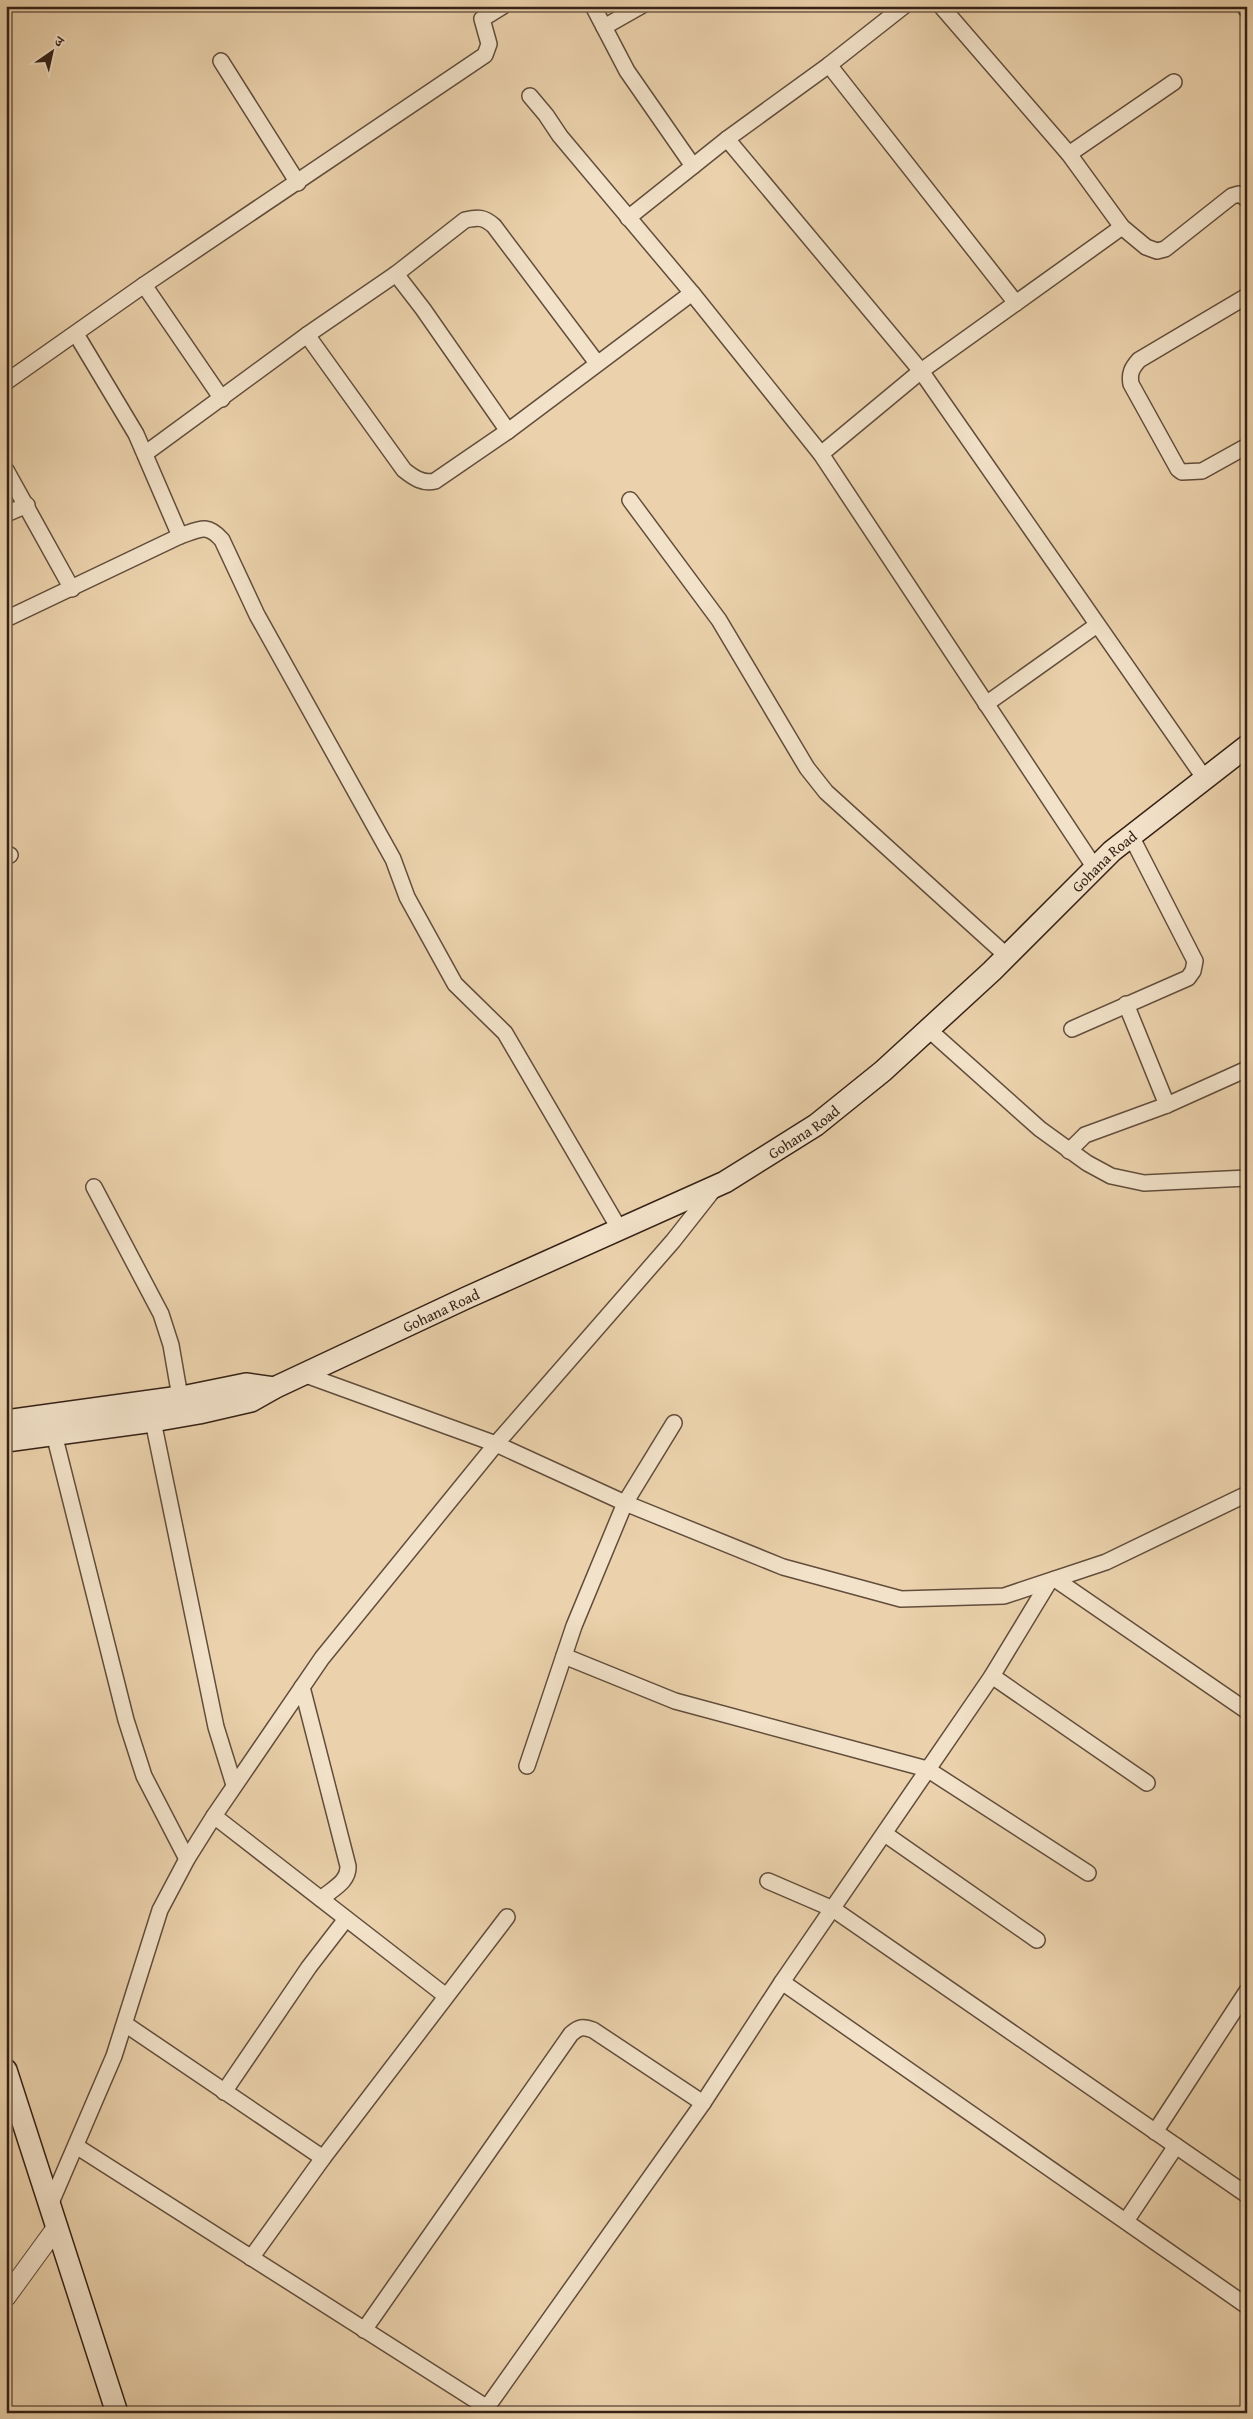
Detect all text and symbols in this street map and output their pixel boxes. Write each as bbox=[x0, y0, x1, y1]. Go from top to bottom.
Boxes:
north arrow bbox=[28, 28, 78, 78]
text: उ bbox=[50, 30, 69, 52]
street label: Gohana Road bbox=[1066, 825, 1141, 897]
street label: Gohana Road bbox=[764, 1100, 844, 1163]
street label: Gohana Road bbox=[399, 1283, 482, 1337]

